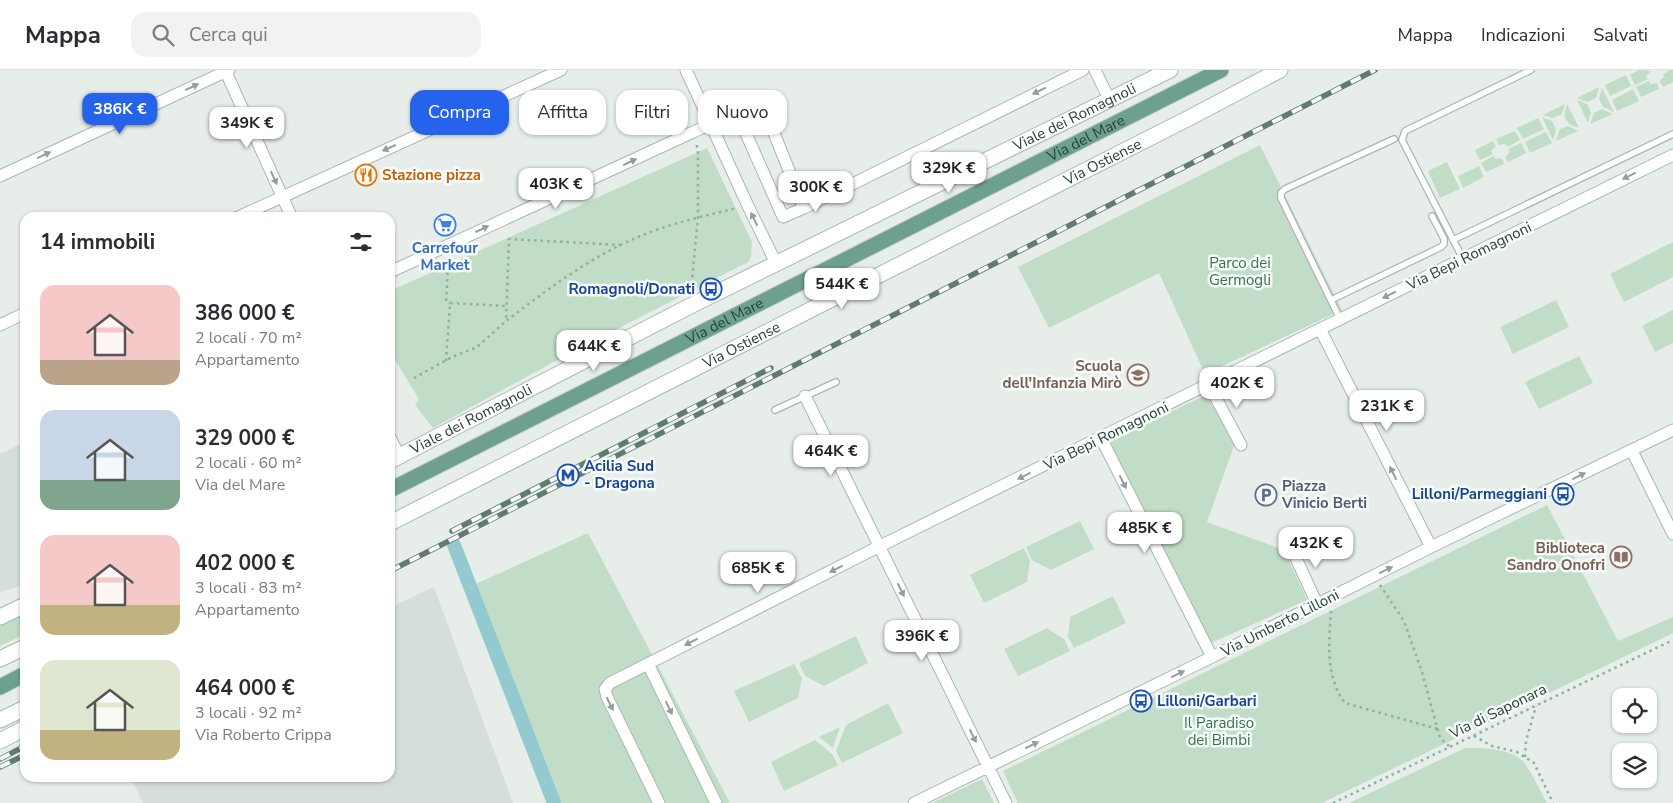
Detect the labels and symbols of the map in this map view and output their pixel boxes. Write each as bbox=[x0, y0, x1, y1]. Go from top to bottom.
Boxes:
street label: Viale dei Romagnoli bbox=[1009, 78, 1139, 156]
one-way arrow bbox=[185, 83, 199, 91]
one-way arrow bbox=[1032, 87, 1046, 95]
pin: 386K € bbox=[79, 92, 161, 135]
pin: 349K € bbox=[206, 106, 288, 149]
street label: Via del Mare bbox=[1043, 110, 1128, 167]
street label: Via Ostiense bbox=[1059, 134, 1145, 190]
one-way arrow bbox=[382, 145, 396, 153]
one-way arrow bbox=[37, 151, 51, 159]
pin: 329K € bbox=[908, 152, 990, 194]
one-way arrow bbox=[623, 157, 637, 165]
restaurant icon: Stazione pizza bbox=[354, 163, 378, 187]
place label: Stazione pizza bbox=[382, 165, 481, 185]
pin: 403K € bbox=[515, 168, 597, 210]
pin: 300K € bbox=[775, 170, 857, 213]
one-way arrow bbox=[271, 171, 279, 185]
one-way arrow bbox=[1622, 173, 1636, 181]
one-way arrow bbox=[750, 212, 759, 227]
supermarket icon: Carrefour Market bbox=[433, 213, 457, 237]
street label: Via Bepi Romagnoni bbox=[1402, 217, 1535, 295]
one-way arrow bbox=[475, 225, 489, 233]
place label: Carrefour Market bbox=[412, 238, 478, 275]
park label: Parco dei Germogli bbox=[1209, 253, 1271, 290]
pin: 544K € bbox=[801, 268, 883, 310]
bus stop icon: Romagnoli/Donati bbox=[699, 277, 723, 301]
place label: Romagnoli/Donati bbox=[568, 279, 695, 299]
one-way arrow bbox=[1382, 291, 1397, 299]
street label: Via del Mare bbox=[681, 293, 767, 349]
street label: Via Ostiense bbox=[698, 317, 784, 373]
pin: 644K € bbox=[553, 330, 635, 372]
place label: Scuola dell'Infanzia Mirò bbox=[1003, 356, 1122, 393]
school or university icon: Scuola dell'Infanzia Mirò bbox=[1126, 363, 1150, 387]
pin: 402K € bbox=[1196, 366, 1278, 409]
street label: Viale dei Romagnoli bbox=[406, 379, 535, 459]
pin: 231K € bbox=[1346, 390, 1428, 432]
street label: Via Bepi Romagnoni bbox=[1039, 397, 1172, 475]
pin: 464K € bbox=[790, 434, 872, 477]
place label: Acilia Sud - Dragona bbox=[584, 456, 655, 493]
metro station icon: Acilia Sud - Dragona bbox=[556, 463, 580, 487]
one-way arrow bbox=[1389, 466, 1397, 480]
one-way arrow bbox=[1017, 472, 1031, 480]
one-way arrow bbox=[1572, 472, 1587, 480]
one-way arrow bbox=[1119, 475, 1127, 489]
place label: Piazza Vinicio Berti bbox=[1281, 476, 1367, 513]
bus stop icon: Lilloni/Parmeggiani bbox=[1551, 482, 1575, 506]
parking icon: Piazza Vinicio Berti bbox=[1254, 483, 1278, 507]
place label: Lilloni/Parmeggiani bbox=[1412, 484, 1547, 504]
pin: 485K € bbox=[1104, 512, 1186, 554]
pin: 432K € bbox=[1275, 526, 1357, 569]
place label: Biblioteca Sandro Onofri bbox=[1507, 538, 1605, 575]
library icon: Biblioteca Sandro Onofri bbox=[1609, 545, 1633, 569]
pin: 685K € bbox=[717, 552, 799, 594]
one-way arrow bbox=[829, 565, 843, 573]
one-way arrow bbox=[1379, 566, 1393, 574]
one-way arrow bbox=[897, 583, 905, 597]
street label: Via Umberto Lilloni bbox=[1217, 585, 1342, 662]
pin: 396K € bbox=[881, 620, 963, 662]
one-way arrow bbox=[684, 638, 698, 646]
one-way arrow bbox=[1171, 670, 1185, 678]
street label: Via di Saponara bbox=[1445, 679, 1550, 744]
bus stop icon: Lilloni/Garbari bbox=[1129, 689, 1153, 713]
place label: Lilloni/Garbari bbox=[1157, 691, 1257, 711]
one-way arrow bbox=[606, 697, 614, 711]
one-way arrow bbox=[665, 701, 673, 715]
park label: Il Paradiso dei Bimbi bbox=[1184, 713, 1254, 750]
one-way arrow bbox=[969, 729, 977, 743]
one-way arrow bbox=[1025, 741, 1039, 749]

